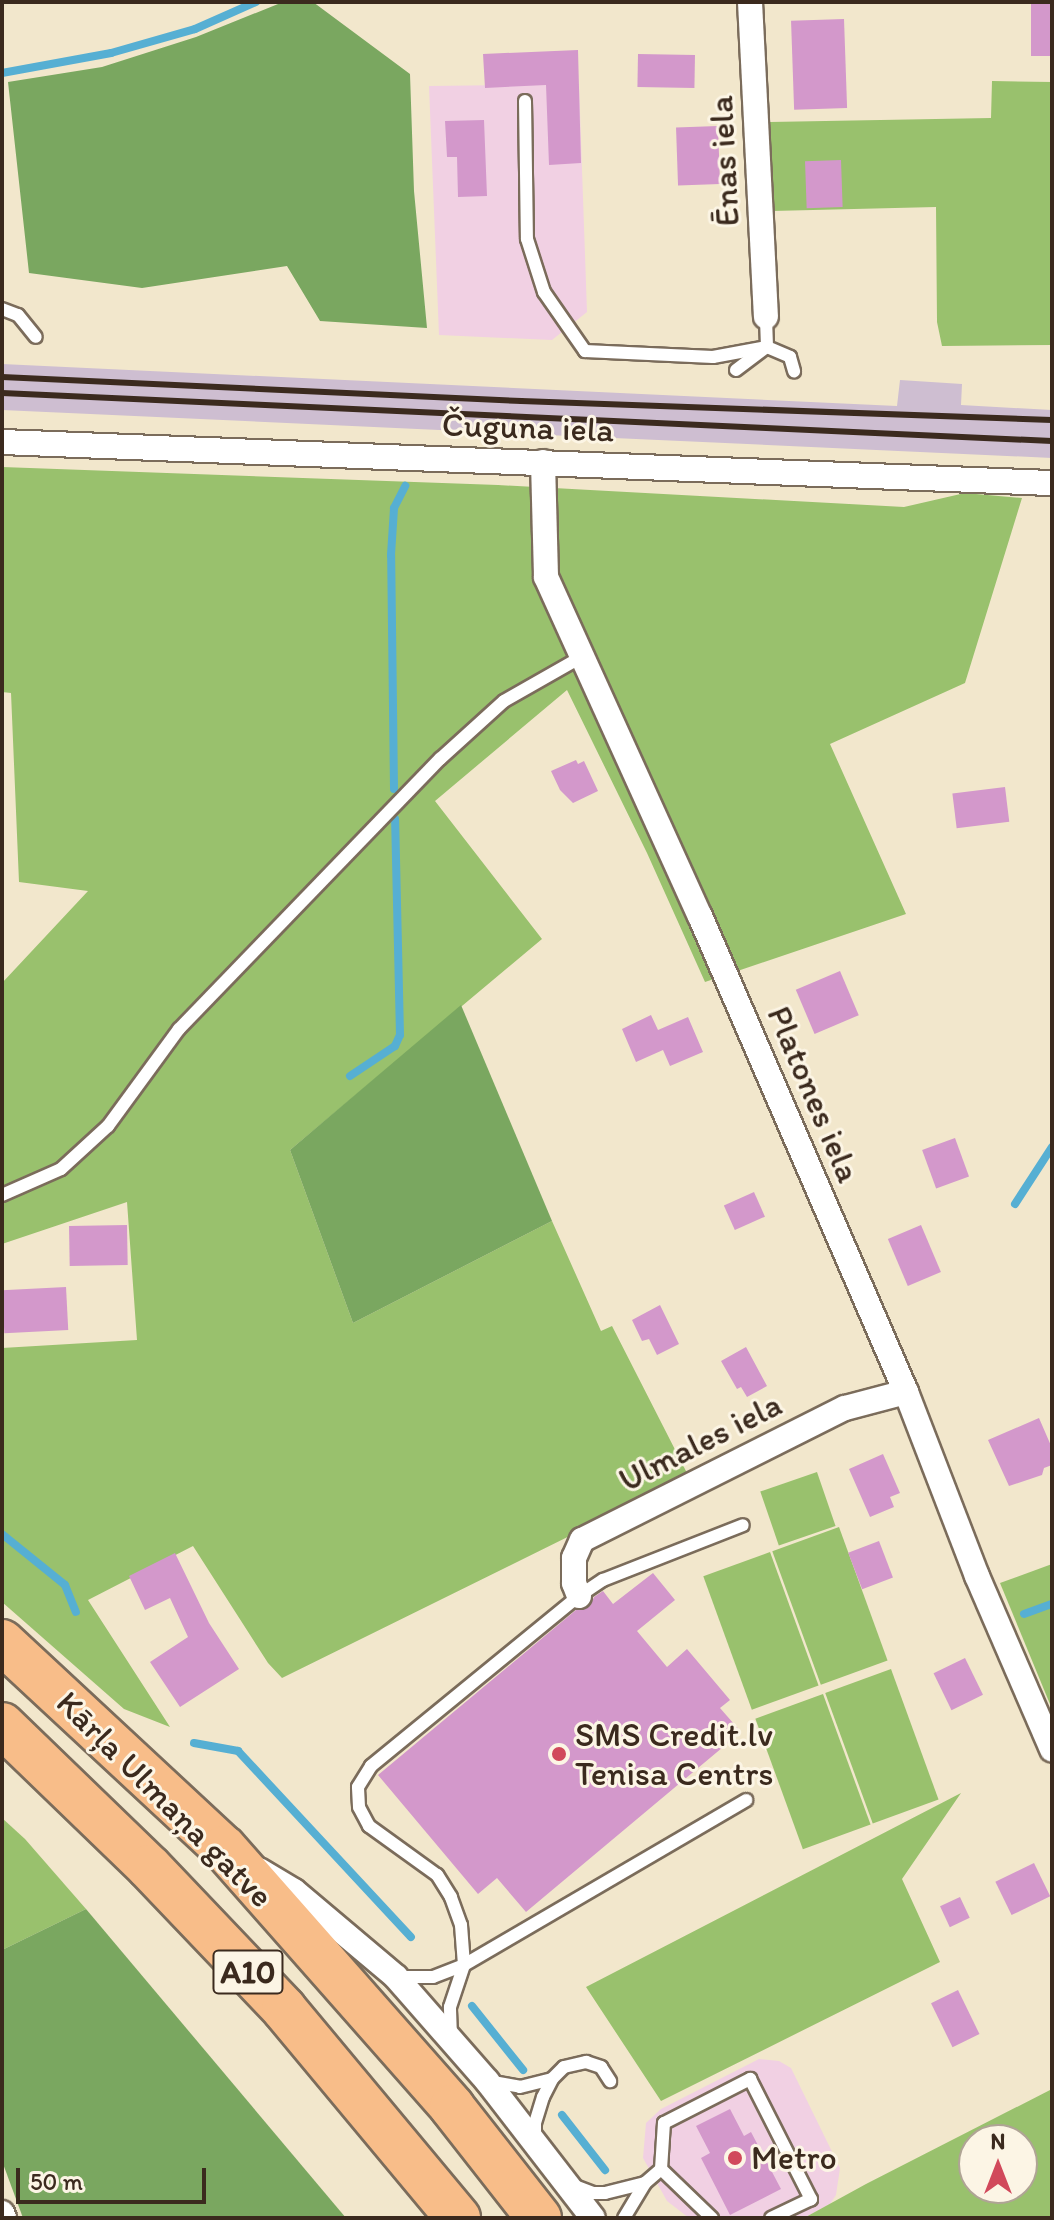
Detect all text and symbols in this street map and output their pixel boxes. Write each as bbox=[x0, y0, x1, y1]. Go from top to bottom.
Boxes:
street label: Ēnas iela bbox=[700, 95, 748, 227]
street label: Čuguna iela bbox=[441, 404, 615, 450]
street label: Platones iela bbox=[759, 1000, 869, 1188]
street label: Ulmales iela bbox=[611, 1383, 789, 1501]
street label: Kārļa Ulmaņa gatve bbox=[49, 1683, 281, 1915]
place label: SMS Credit.lv Tenisa Centrs bbox=[575, 1714, 774, 1794]
marker: SMS Credit.lv Tenisa Centrs bbox=[550, 1745, 568, 1763]
road number: A10 bbox=[212, 1944, 284, 2000]
north arrow bbox=[958, 2124, 1038, 2204]
text: N bbox=[991, 2128, 1005, 2155]
place label: Metro bbox=[751, 2138, 837, 2178]
marker: Metro bbox=[726, 2149, 744, 2167]
scale bar bbox=[20, 2152, 210, 2202]
text: 50 m bbox=[30, 2167, 83, 2196]

